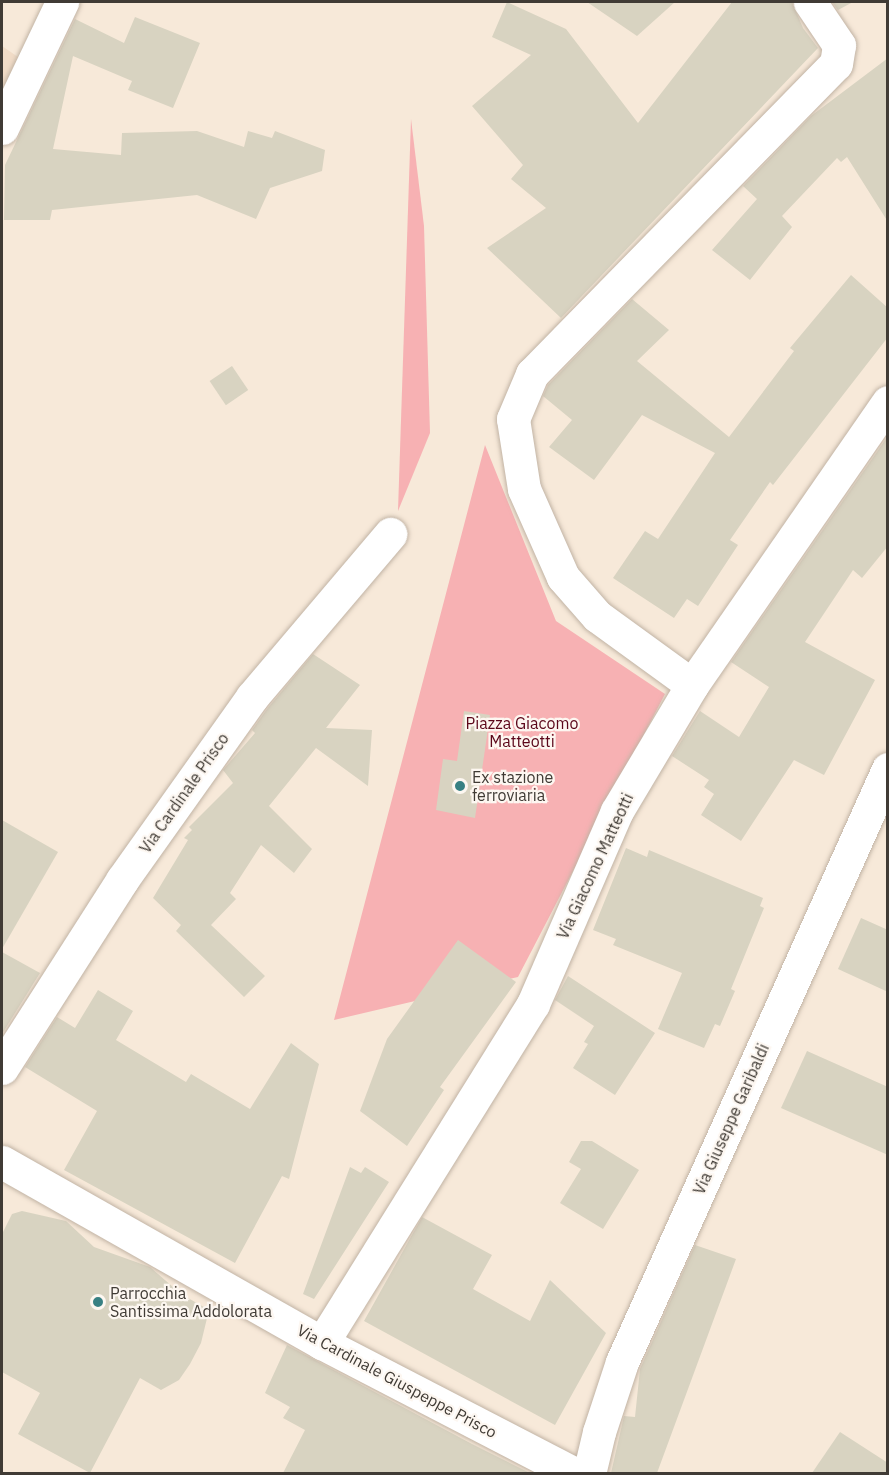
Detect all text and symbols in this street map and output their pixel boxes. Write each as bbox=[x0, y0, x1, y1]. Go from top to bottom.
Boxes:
park label: Piazza Giacomo Matteotti bbox=[466, 713, 578, 751]
street label: Via Cardinale Prisco bbox=[135, 729, 233, 857]
place label: Ex stazione ferroviaria bbox=[472, 767, 553, 805]
marker: Ex stazione ferroviaria bbox=[453, 779, 467, 793]
street label: Via Giacomo Matteotti bbox=[553, 790, 637, 942]
street label: Via Giuseppe Garibaldi bbox=[689, 1041, 773, 1197]
place label: Parrocchia Santissima Addolorata bbox=[110, 1283, 272, 1321]
marker: Parrocchia Santissima Addolorata bbox=[91, 1295, 105, 1309]
street label: Via Cardinale Giuspeppe Prisco bbox=[294, 1320, 500, 1442]

